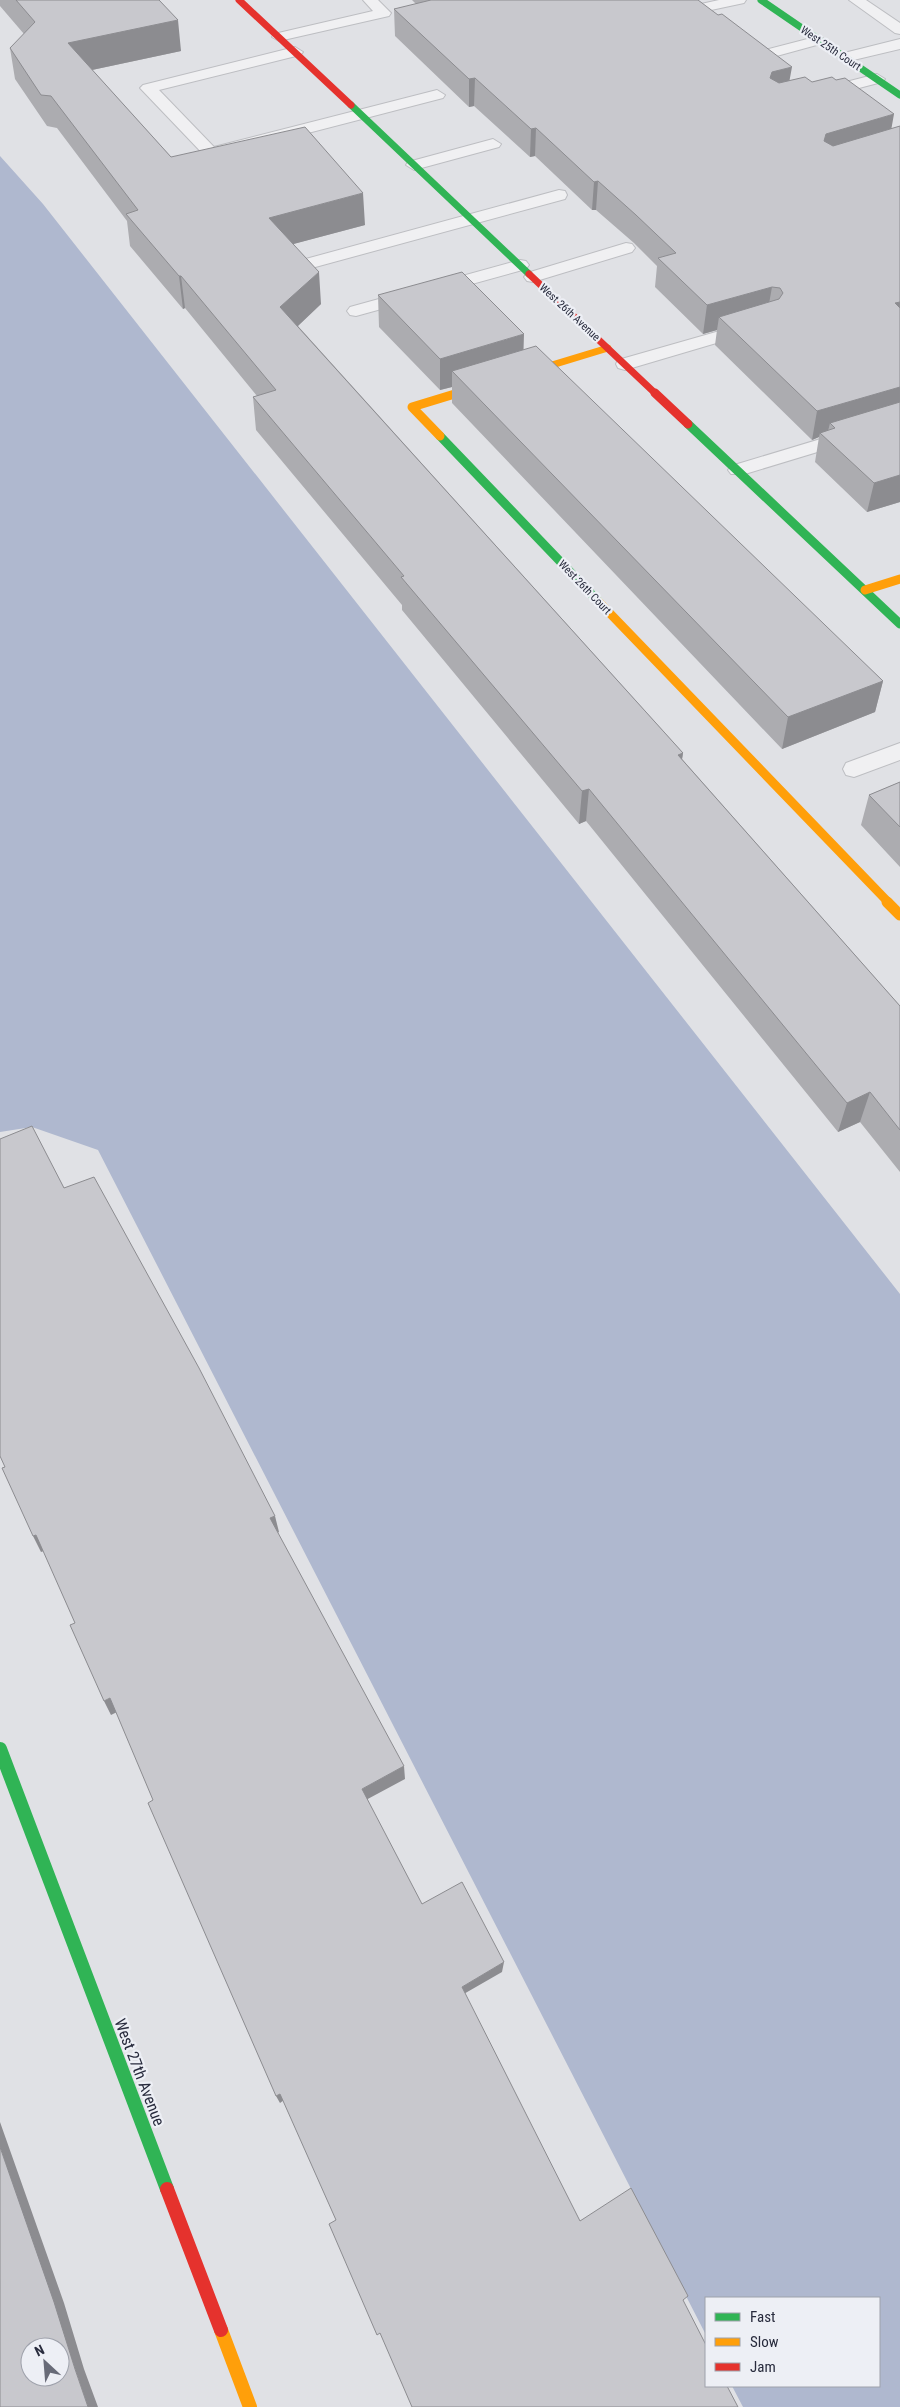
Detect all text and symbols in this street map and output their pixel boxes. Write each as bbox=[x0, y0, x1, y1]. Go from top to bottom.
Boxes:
street label: West 25th Court bbox=[798, 23, 863, 73]
street label: West 26th Avenue bbox=[537, 281, 603, 344]
street label: West 26th Court bbox=[556, 558, 614, 617]
street label: West 27th Avenue bbox=[110, 2016, 169, 2128]
legend bbox=[705, 2297, 880, 2387]
text: Fast bbox=[750, 2308, 775, 2326]
text: Slow bbox=[750, 2333, 779, 2351]
north arrow bbox=[20, 2337, 70, 2387]
text: N bbox=[32, 2341, 47, 2359]
text: Jam bbox=[750, 2358, 776, 2376]

